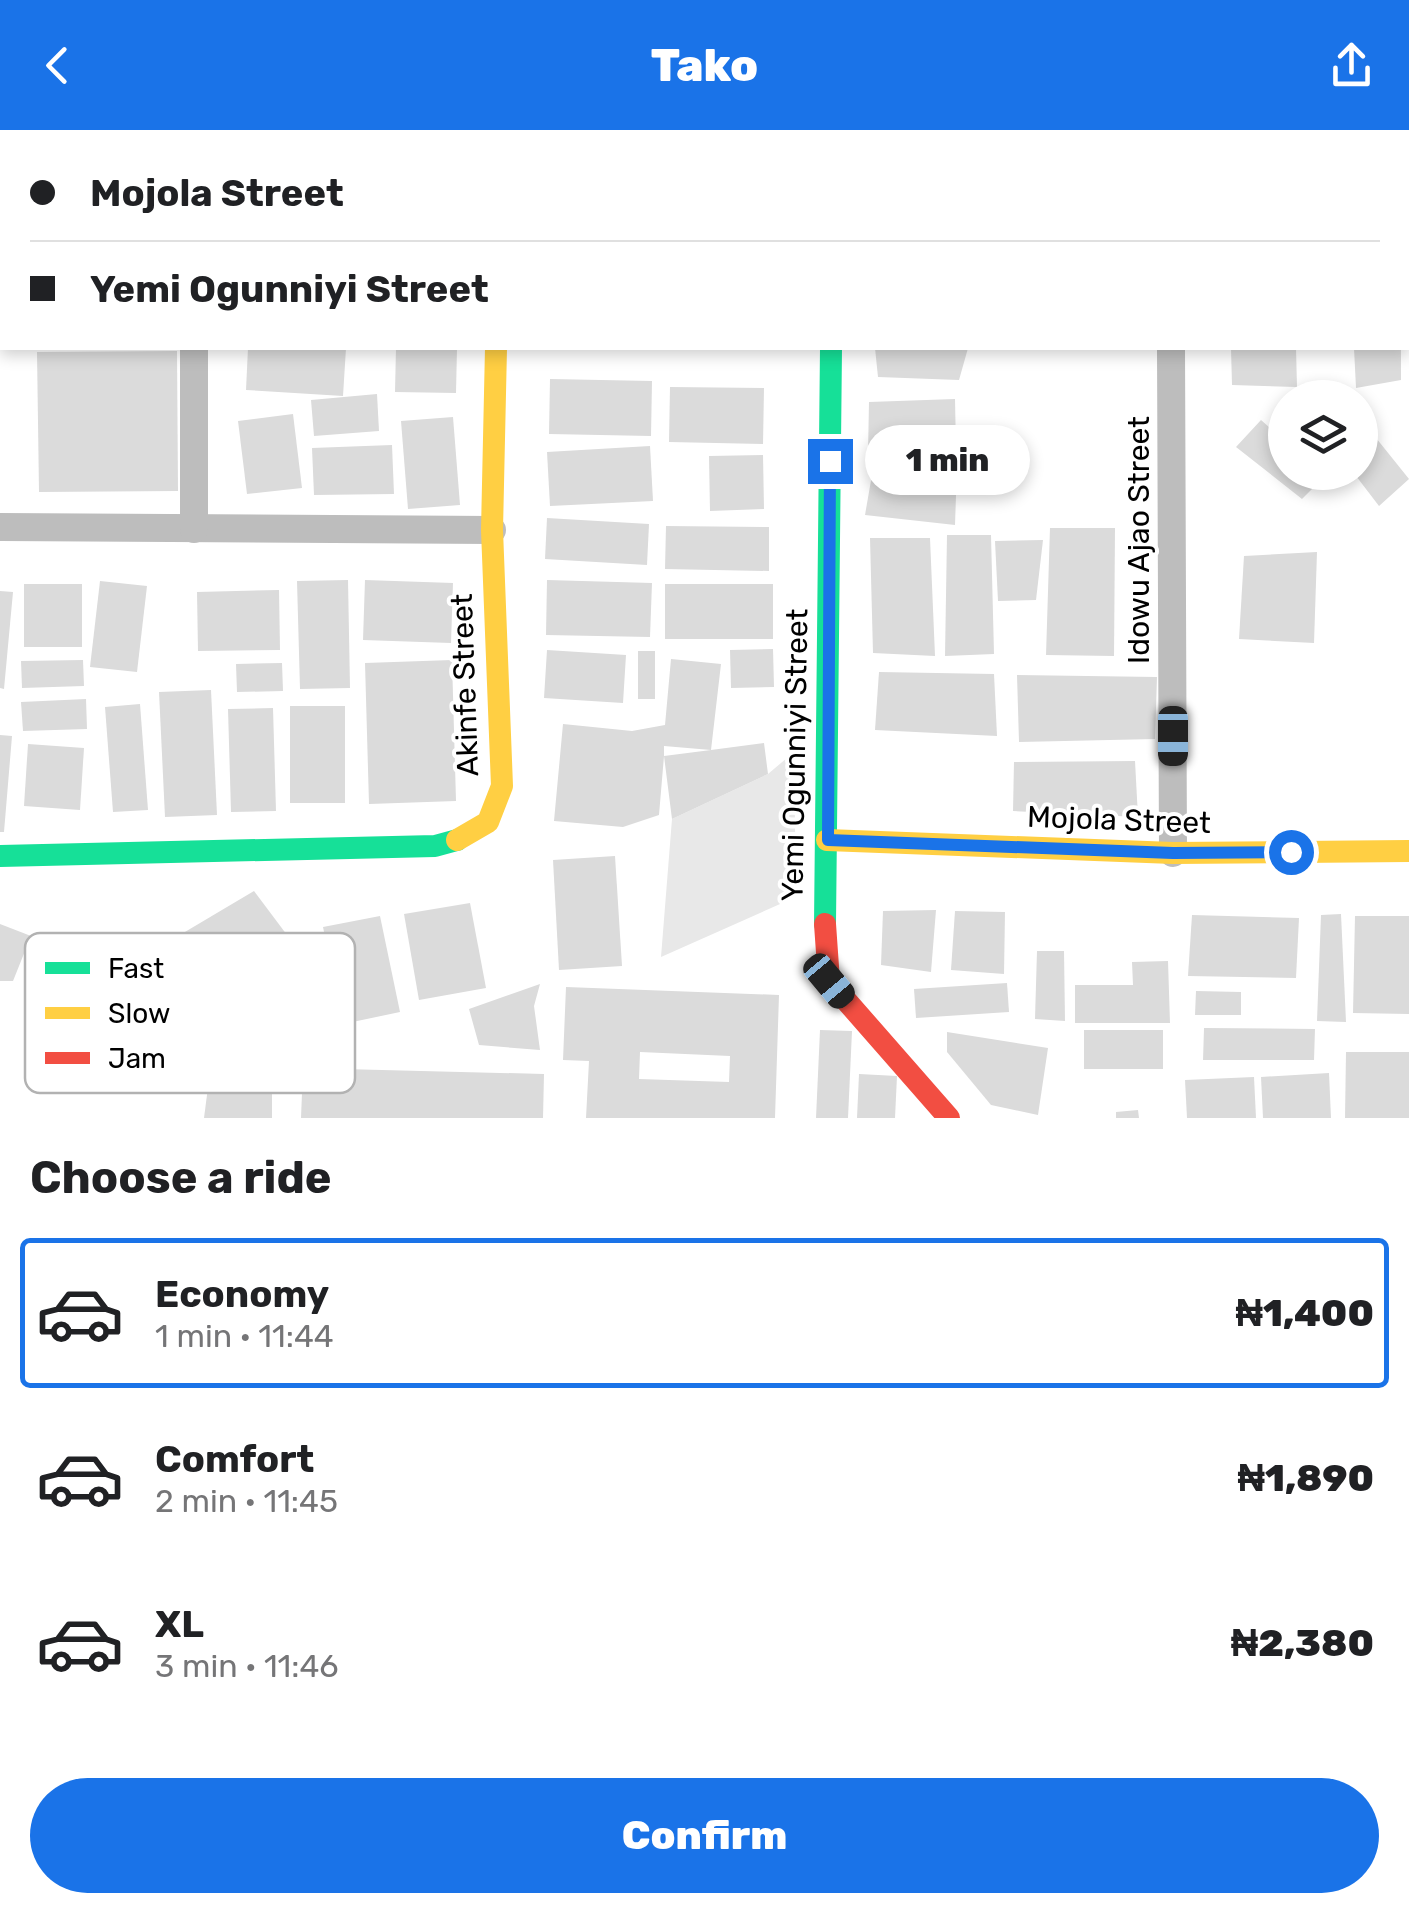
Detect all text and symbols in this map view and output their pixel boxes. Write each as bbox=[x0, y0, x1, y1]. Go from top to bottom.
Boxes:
icon: back bbox=[30, 38, 85, 93]
icon: share bbox=[1324, 38, 1379, 93]
text: Tako bbox=[651, 39, 758, 92]
text: Mojola Street bbox=[90, 170, 344, 216]
text: Yemi Ogunniyi Street bbox=[90, 266, 489, 312]
map controls bbox=[1268, 380, 1378, 490]
button: layers bbox=[1268, 380, 1378, 490]
street label: Idowu Ajao Street bbox=[1121, 416, 1157, 664]
callout: 1 min bbox=[865, 426, 1030, 496]
route end bbox=[808, 439, 853, 484]
text: 1 min bbox=[906, 441, 989, 479]
street label: Akinfe Street bbox=[444, 593, 486, 777]
street label: Yemi Ogunniyi Street bbox=[774, 608, 816, 902]
car bbox=[1158, 706, 1188, 766]
street label: Mojola Street bbox=[1027, 799, 1212, 841]
route start bbox=[1269, 830, 1314, 875]
legend bbox=[25, 933, 355, 1093]
car bbox=[798, 948, 860, 1014]
text: Fast bbox=[108, 952, 164, 985]
text: Slow bbox=[108, 997, 170, 1030]
text: Jam bbox=[108, 1042, 166, 1075]
text: Choose a ride bbox=[30, 1151, 332, 1204]
icon: car bbox=[35, 1268, 125, 1358]
text: Economy bbox=[155, 1271, 329, 1317]
text: ₦1,400 bbox=[1236, 1290, 1374, 1336]
text: 1 min · 11:44 bbox=[155, 1317, 334, 1355]
icon: car bbox=[35, 1433, 125, 1523]
text: Comfort bbox=[155, 1436, 314, 1482]
text: ₦1,890 bbox=[1237, 1455, 1374, 1501]
text: 2 min · 11:45 bbox=[155, 1482, 338, 1520]
icon: car bbox=[35, 1598, 125, 1688]
text: XL bbox=[155, 1601, 204, 1647]
text: ₦2,380 bbox=[1231, 1620, 1374, 1666]
text: 3 min · 11:46 bbox=[155, 1647, 339, 1685]
button: Confirm bbox=[30, 1778, 1379, 1893]

